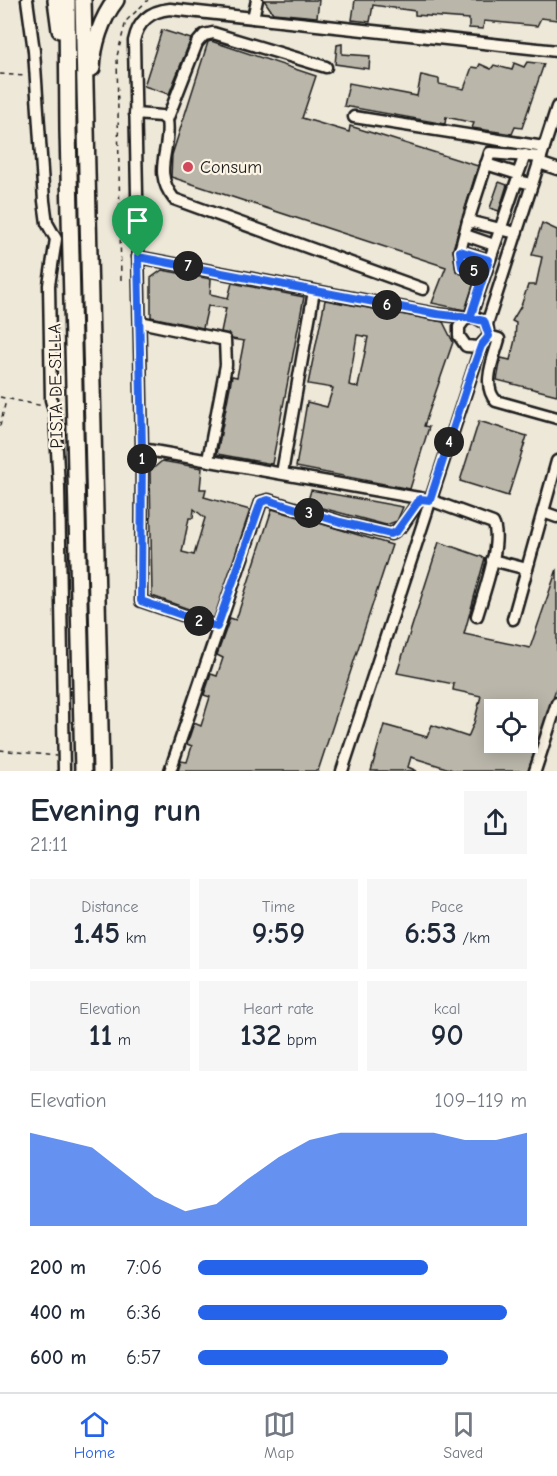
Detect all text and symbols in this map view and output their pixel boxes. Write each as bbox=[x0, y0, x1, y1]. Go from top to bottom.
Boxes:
place label: Consum bbox=[200, 157, 262, 178]
marker: Consum bbox=[181, 160, 195, 174]
pin bbox=[112, 195, 163, 257]
icon: arrive bbox=[121, 204, 154, 237]
pin: 7 bbox=[173, 251, 203, 281]
pin: 5 bbox=[459, 256, 489, 286]
text: 7 bbox=[184, 257, 192, 275]
text: 5 bbox=[470, 262, 478, 280]
pin: 6 bbox=[372, 290, 402, 320]
text: 6 bbox=[383, 296, 391, 314]
street label: PISTA DE SILLA bbox=[44, 323, 68, 449]
pin: 4 bbox=[434, 427, 464, 457]
text: 4 bbox=[445, 433, 453, 451]
pin: 1 bbox=[127, 444, 157, 474]
text: 1 bbox=[139, 450, 145, 468]
pin: 3 bbox=[294, 498, 324, 528]
text: 3 bbox=[305, 504, 313, 522]
pin: 2 bbox=[184, 606, 214, 636]
text: 2 bbox=[195, 612, 203, 630]
map controls bbox=[484, 699, 538, 753]
button: locate bbox=[484, 699, 538, 753]
text: Evening run bbox=[30, 791, 201, 829]
button: share bbox=[464, 791, 527, 854]
text: 21:11 bbox=[30, 833, 68, 856]
text: Distance bbox=[81, 898, 138, 916]
text: Time bbox=[262, 898, 295, 916]
text: Pace bbox=[431, 898, 463, 916]
text: 1.45 bbox=[73, 916, 120, 951]
text: 9:59 bbox=[252, 916, 305, 951]
text: 6:53 bbox=[404, 916, 457, 951]
text: km bbox=[120, 929, 147, 947]
text: /km bbox=[457, 929, 490, 947]
text: Elevation bbox=[79, 1000, 140, 1018]
text: Heart rate bbox=[243, 1000, 314, 1018]
text: kcal bbox=[434, 1000, 461, 1018]
text: 11 bbox=[89, 1018, 112, 1053]
text: 132 bbox=[240, 1018, 281, 1053]
text: 90 bbox=[431, 1018, 464, 1053]
text: m bbox=[112, 1031, 131, 1049]
text: bpm bbox=[281, 1031, 317, 1049]
text: Elevation bbox=[30, 1089, 107, 1112]
text: 109–119 m bbox=[435, 1089, 527, 1112]
text: 200 m bbox=[30, 1256, 86, 1279]
text: 7:06 bbox=[126, 1256, 162, 1279]
text: 400 m bbox=[30, 1301, 85, 1324]
text: 6:36 bbox=[126, 1301, 161, 1324]
text: 600 m bbox=[30, 1346, 86, 1369]
text: 6:57 bbox=[126, 1346, 161, 1369]
tab: Home bbox=[74, 1408, 115, 1462]
tab: Map bbox=[263, 1408, 296, 1462]
tab: Saved bbox=[443, 1408, 483, 1462]

